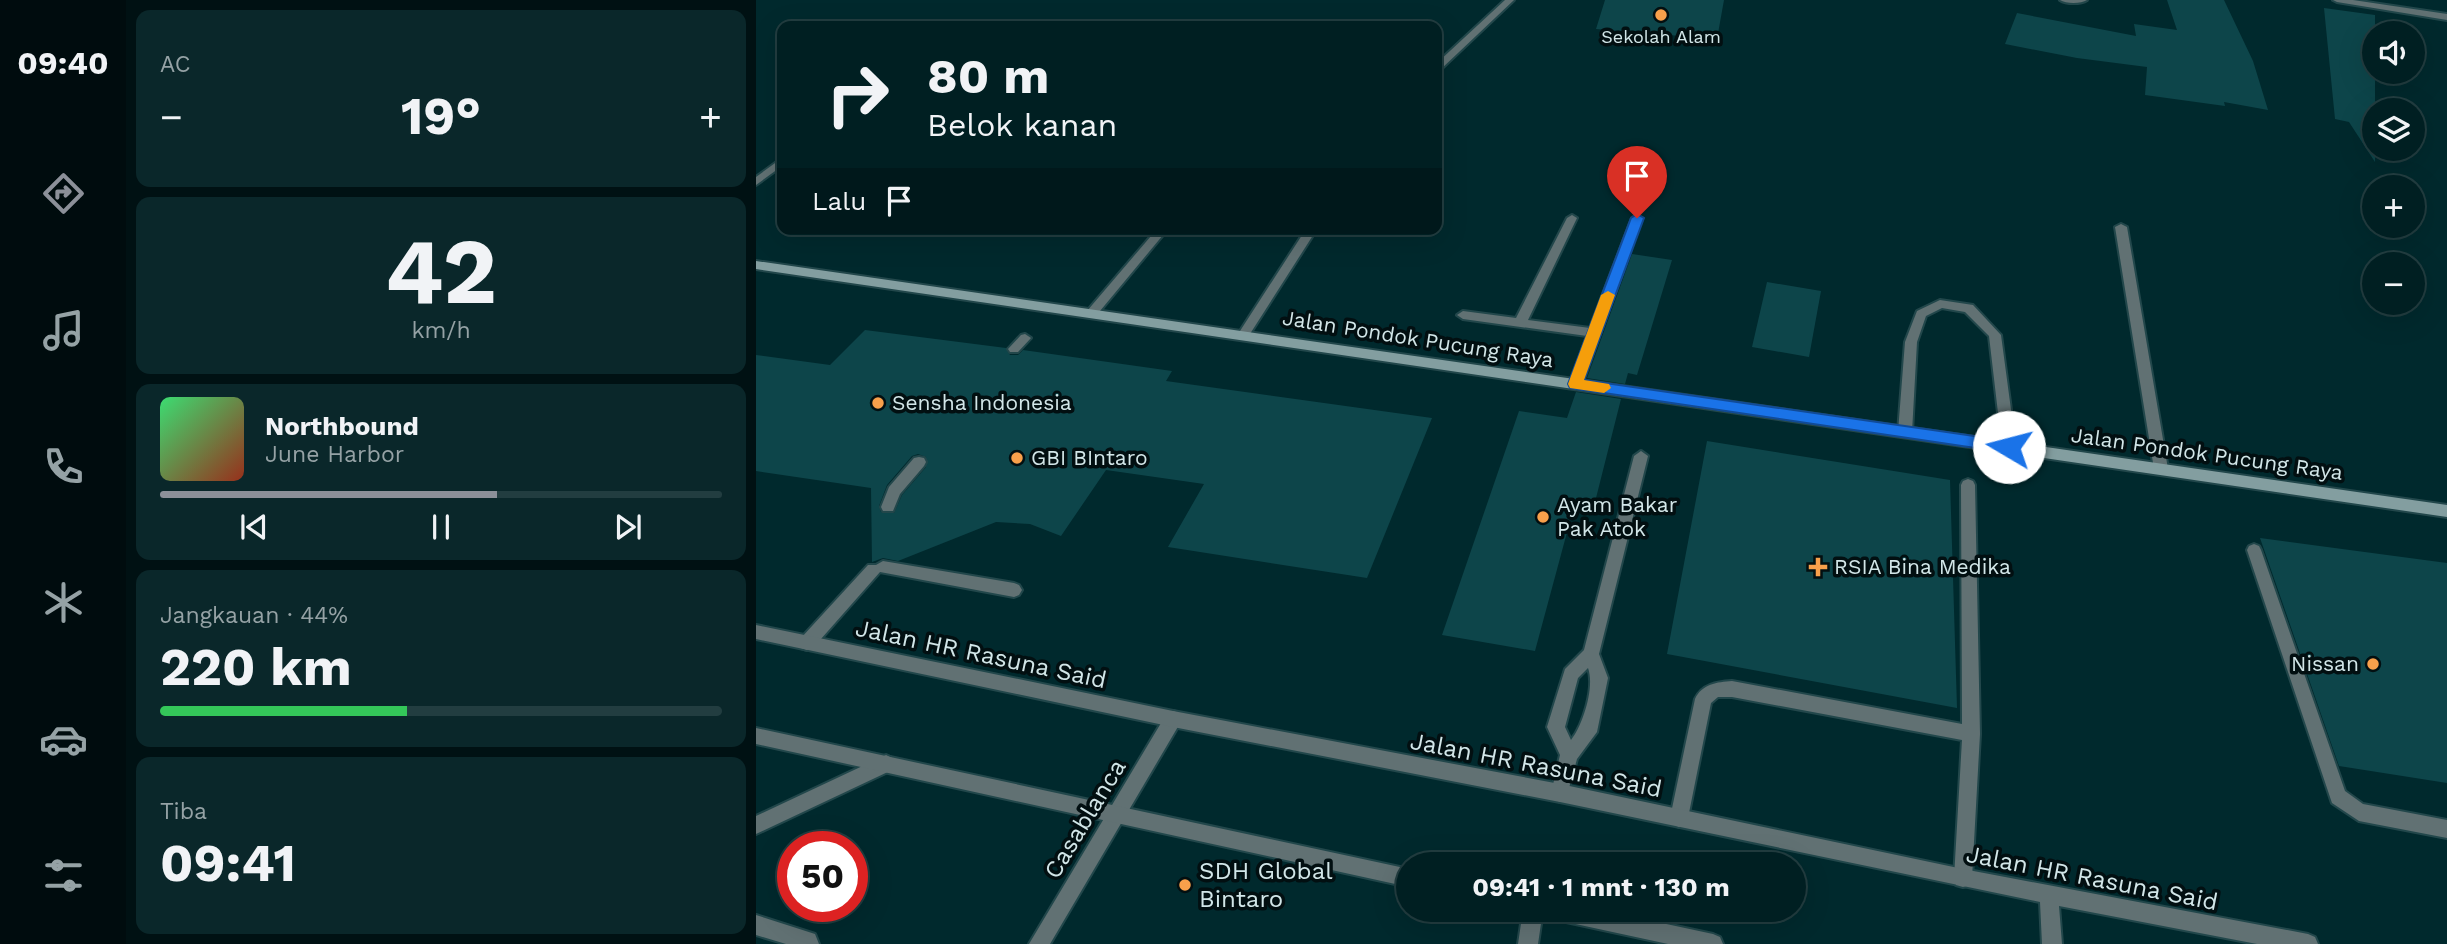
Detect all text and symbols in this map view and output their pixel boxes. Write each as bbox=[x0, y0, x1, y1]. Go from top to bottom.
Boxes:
marker: Sekolah Alam bbox=[1653, 7, 1669, 23]
map controls bbox=[2362, 21, 2425, 315]
button: sound bbox=[2362, 21, 2425, 84]
place label: Sekolah Alam bbox=[1601, 26, 1721, 47]
text: 09:40 bbox=[17, 44, 109, 82]
text: 80 m bbox=[927, 47, 1049, 105]
icon: right bbox=[812, 49, 903, 140]
text: AC bbox=[160, 51, 190, 78]
text: 19° bbox=[401, 86, 481, 147]
text: − bbox=[160, 95, 183, 139]
text: + bbox=[699, 95, 722, 139]
button: layers bbox=[2362, 98, 2425, 161]
text: Belok kanan bbox=[927, 106, 1117, 144]
pin bbox=[1607, 146, 1667, 218]
icon: arrive bbox=[1618, 157, 1656, 195]
icon: directions bbox=[39, 169, 88, 218]
button: + bbox=[2362, 175, 2425, 238]
icon: arrive bbox=[880, 182, 918, 220]
text: Lalu bbox=[812, 186, 866, 216]
text: 42 bbox=[385, 218, 497, 325]
button: − bbox=[2362, 252, 2425, 315]
street label: Jalan Pondok Pucung Raya bbox=[1281, 305, 1555, 372]
icon: music bbox=[39, 306, 88, 355]
text: km/h bbox=[411, 317, 471, 344]
place label: Sensha Indonesia bbox=[892, 390, 1072, 415]
marker: Sensha Indonesia bbox=[870, 395, 886, 411]
position arrow bbox=[1972, 410, 2046, 484]
text: Northbound bbox=[265, 411, 419, 441]
street label: Jalan Pondok Pucung Raya bbox=[2070, 422, 2345, 485]
text: June Harbor bbox=[265, 441, 404, 468]
icon: phone bbox=[39, 442, 88, 491]
place label: GBI BIntaro bbox=[1031, 445, 1148, 470]
marker: GBI BIntaro bbox=[1009, 450, 1025, 466]
place label: Ayam Bakar Pak Atok bbox=[1557, 492, 1678, 541]
icon: previous bbox=[235, 508, 273, 546]
icon: pause bbox=[422, 508, 460, 546]
icon: next bbox=[609, 508, 647, 546]
marker: Ayam Bakar Pak Atok bbox=[1535, 509, 1551, 525]
place label: RSIA Bina Medika bbox=[1834, 554, 2011, 579]
marker: RSIA Bina Medika bbox=[1808, 557, 1828, 577]
icon: climate bbox=[39, 578, 88, 627]
text: Jangkauan · 44% bbox=[160, 602, 348, 629]
street label: Jalan HR Rasuna Said bbox=[853, 614, 1109, 694]
text: 220 km bbox=[160, 637, 352, 698]
place label: Nissan bbox=[2291, 651, 2359, 676]
marker: Nissan bbox=[2365, 656, 2381, 672]
icon: car bbox=[39, 715, 88, 764]
street label: Jalan HR Rasuna Said bbox=[1408, 727, 1664, 803]
street label: Casablanca bbox=[1038, 754, 1132, 884]
text: Tiba bbox=[160, 798, 207, 825]
speed limit sign: 50 bbox=[777, 831, 868, 922]
text: 09:41 bbox=[160, 833, 296, 894]
street label: Jalan HR Rasuna Said bbox=[1964, 840, 2220, 916]
icon: filters bbox=[39, 851, 88, 900]
place label: SDH Global Bintaro bbox=[1199, 857, 1333, 913]
text: 09:41 · 1 mnt · 130 m bbox=[1472, 872, 1730, 902]
marker: SDH Global Bintaro bbox=[1177, 877, 1193, 893]

